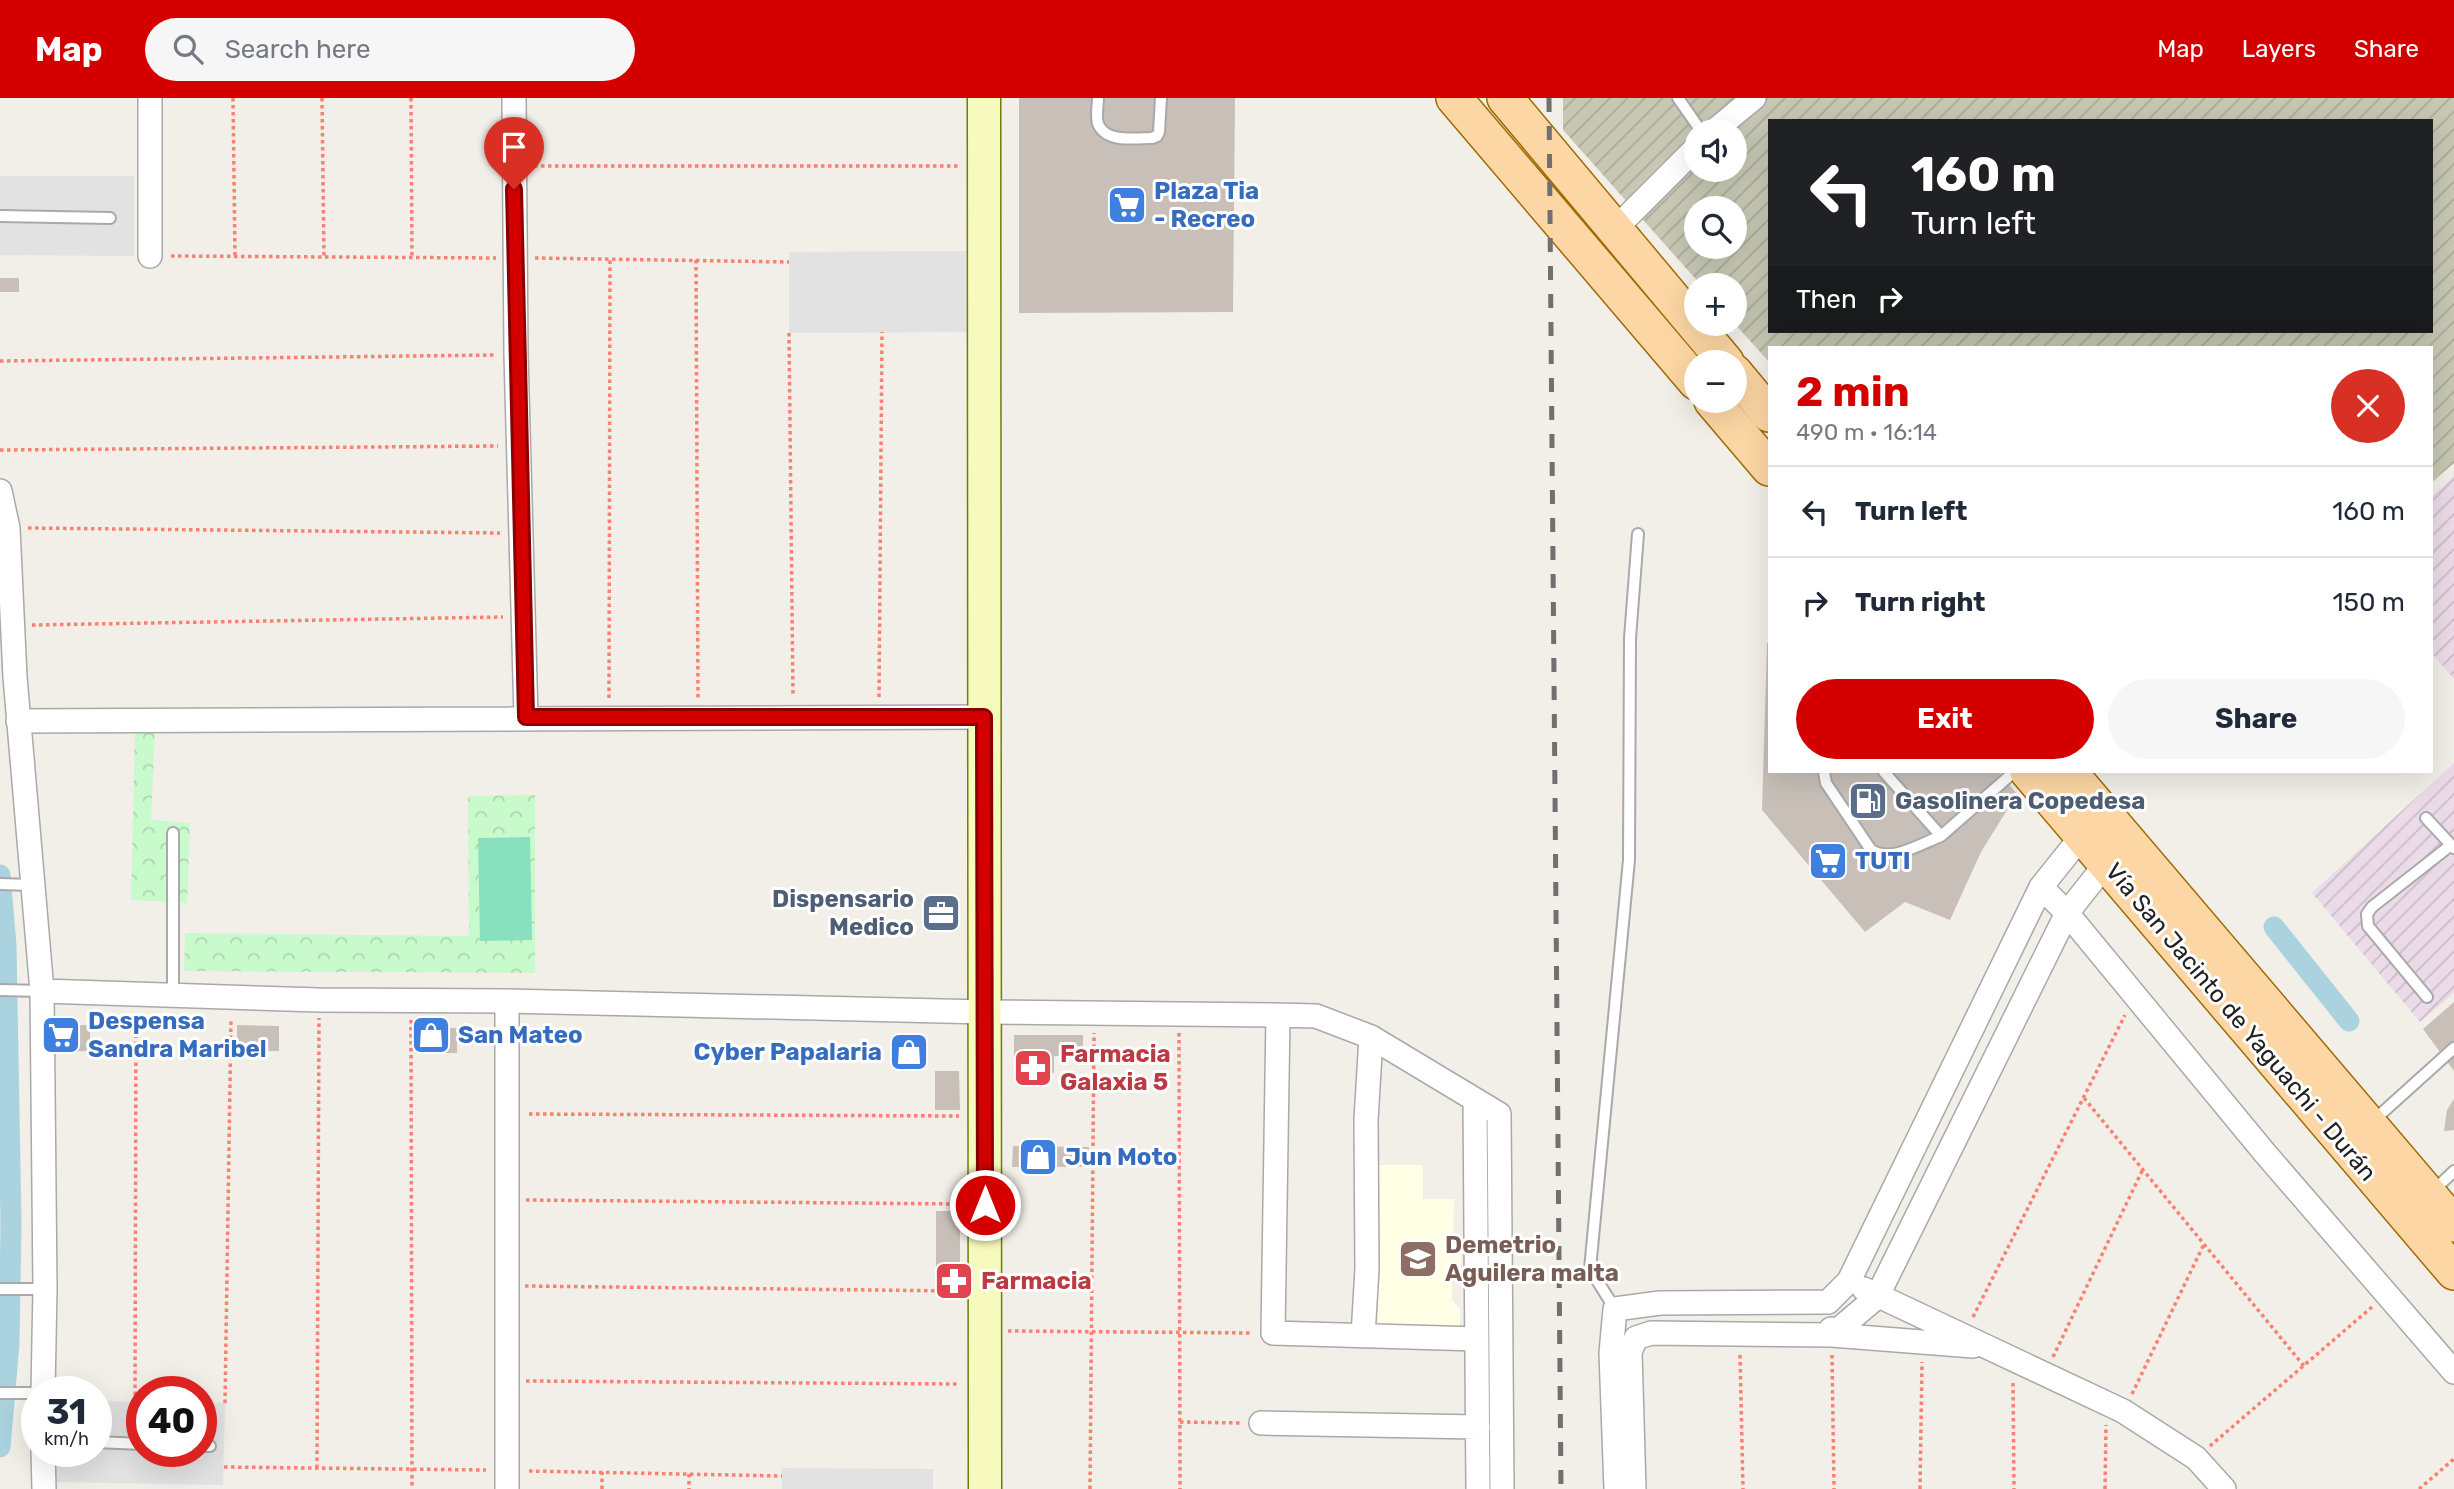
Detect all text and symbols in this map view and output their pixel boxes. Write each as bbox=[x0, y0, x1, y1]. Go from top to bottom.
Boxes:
search box bbox=[145, 18, 635, 81]
text: Map bbox=[35, 30, 103, 69]
icon: search bbox=[169, 30, 207, 68]
text: Search here bbox=[225, 34, 370, 65]
text: Map bbox=[2157, 35, 2204, 63]
text: Layers bbox=[2242, 35, 2316, 63]
text: Share bbox=[2354, 35, 2419, 63]
pin bbox=[484, 117, 544, 189]
map controls bbox=[1684, 119, 1747, 413]
button: sound bbox=[1684, 119, 1747, 182]
icon: arrive bbox=[495, 128, 533, 166]
text: 160 m bbox=[1911, 145, 2056, 203]
icon: left bbox=[1796, 147, 1887, 238]
place label: Plaza Tia - Recreo bbox=[1154, 177, 1259, 233]
supermarket icon: Plaza Tia - Recreo bbox=[1106, 184, 1148, 226]
button: search bbox=[1684, 196, 1747, 259]
text: Turn left bbox=[1911, 204, 2036, 242]
button: + bbox=[1684, 273, 1747, 336]
icon: right bbox=[1871, 280, 1909, 318]
text: Then bbox=[1796, 284, 1857, 315]
button: − bbox=[1684, 350, 1747, 413]
text: 2 min bbox=[1796, 367, 1910, 417]
button: close bbox=[2331, 369, 2405, 443]
text: 490 m · 16:14 bbox=[1796, 418, 1937, 446]
icon: left bbox=[1796, 493, 1834, 531]
text: Turn left bbox=[1855, 496, 1967, 527]
text: 160 m bbox=[2332, 496, 2405, 527]
icon: right bbox=[1796, 584, 1834, 622]
text: Turn right bbox=[1855, 587, 1985, 618]
text: 150 m bbox=[2332, 587, 2405, 618]
button: Exit bbox=[1796, 679, 2094, 759]
button: Share bbox=[2108, 679, 2405, 759]
fuel station icon: Gasolinera Copedesa bbox=[1847, 780, 1889, 822]
place label: Gasolinera Copedesa bbox=[1895, 787, 2146, 815]
supermarket icon: TUTI bbox=[1807, 840, 1849, 882]
place label: TUTI bbox=[1855, 847, 1910, 875]
street label: Vía San Jacinto de Yaguachi - Durán bbox=[2100, 857, 2382, 1187]
place label: Dispensario Medico bbox=[772, 885, 914, 941]
office icon: Dispensario Medico bbox=[920, 892, 962, 934]
place label: Despensa Sandra Maribel bbox=[88, 1007, 267, 1063]
supermarket icon: Despensa Sandra Maribel bbox=[40, 1014, 82, 1056]
shop icon: San Mateo bbox=[410, 1014, 452, 1056]
place label: San Mateo bbox=[458, 1021, 583, 1049]
shop icon: Cyber Papalaria bbox=[888, 1031, 930, 1073]
place label: Cyber Papalaria bbox=[694, 1038, 882, 1066]
place label: Farmacia Galaxia 5 bbox=[1060, 1040, 1171, 1096]
pharmacy icon: Farmacia Galaxia 5 bbox=[1012, 1047, 1054, 1089]
shop icon: Jun Moto bbox=[1017, 1136, 1059, 1178]
place label: Jun Moto bbox=[1065, 1143, 1177, 1171]
position arrow bbox=[948, 1168, 1022, 1242]
place label: Demetrio Aguilera malta bbox=[1445, 1231, 1619, 1287]
school or university icon: Demetrio Aguilera malta bbox=[1397, 1238, 1439, 1280]
pharmacy icon: Farmacia bbox=[933, 1260, 975, 1302]
place label: Farmacia bbox=[981, 1267, 1092, 1295]
speed limit sign: 40 bbox=[126, 1376, 217, 1467]
text: 31 bbox=[47, 1391, 86, 1433]
text: km/h bbox=[44, 1428, 89, 1450]

